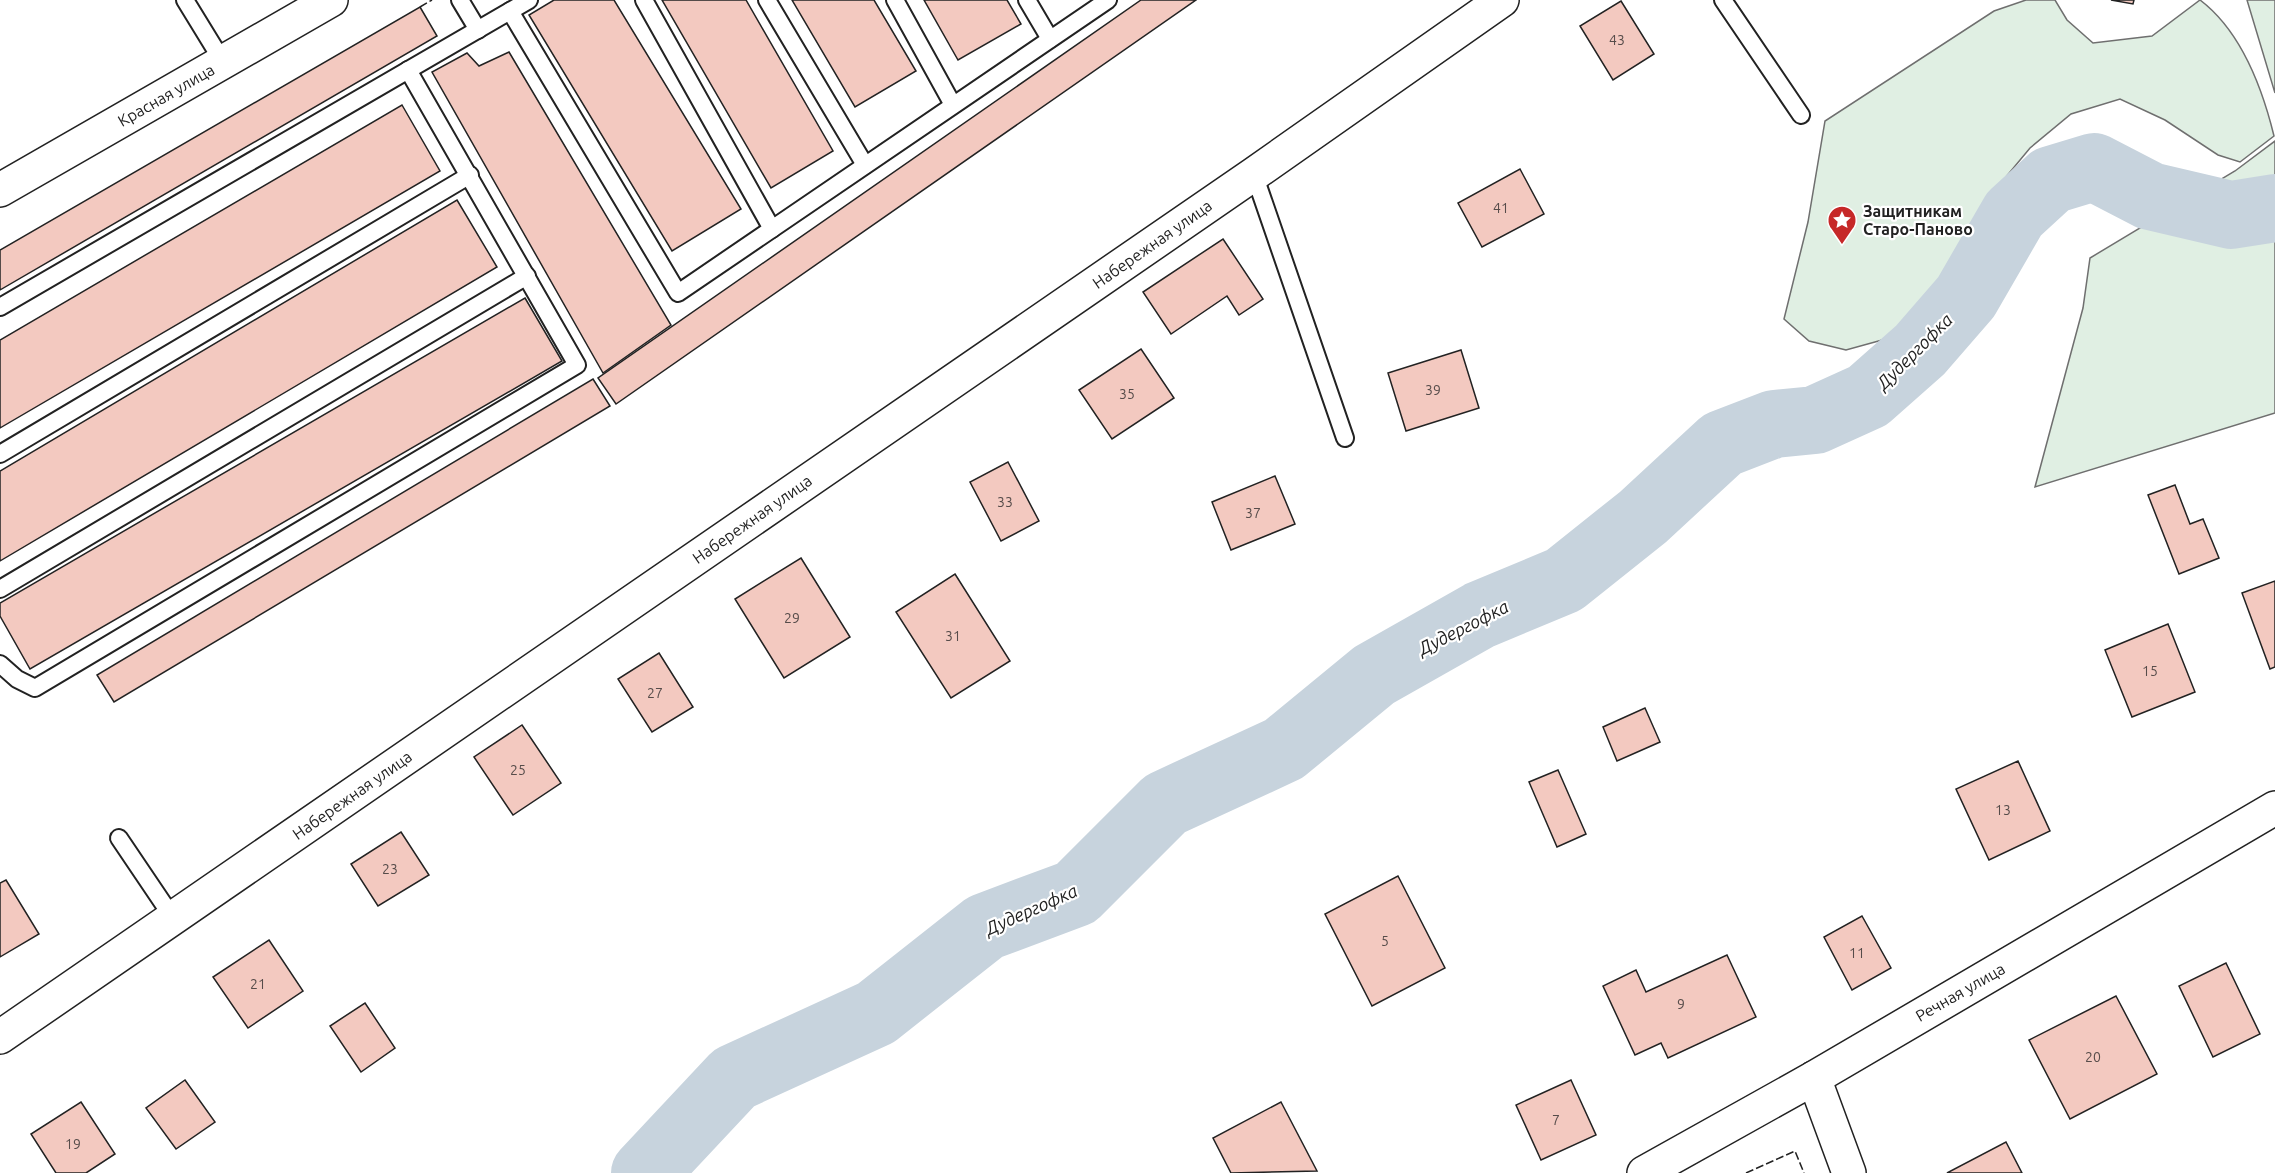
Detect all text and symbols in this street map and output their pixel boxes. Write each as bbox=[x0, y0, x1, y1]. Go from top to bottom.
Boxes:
house number: 43 bbox=[1609, 32, 1625, 48]
street label: Красная улица bbox=[115, 60, 217, 130]
street label: Набережная улица bbox=[1089, 196, 1215, 292]
house number: 41 bbox=[1493, 200, 1509, 216]
place label: Защитникам Старо-Паново bbox=[1863, 202, 1973, 238]
place icon: Защитникам Старо-Паново bbox=[1826, 204, 1858, 246]
water label: Дудергофка bbox=[1871, 309, 1956, 394]
house number: 39 bbox=[1425, 382, 1441, 398]
house number: 35 bbox=[1119, 386, 1135, 402]
street label: Набережная улица bbox=[689, 471, 815, 567]
house number: 33 bbox=[997, 494, 1013, 510]
house number: 37 bbox=[1245, 505, 1261, 521]
water label: Дудергофка bbox=[1413, 596, 1512, 659]
house number: 29 bbox=[784, 610, 800, 626]
house number: 31 bbox=[945, 628, 961, 644]
house number: 15 bbox=[2142, 663, 2158, 679]
house number: 27 bbox=[647, 685, 663, 701]
street label: Набережная улица bbox=[289, 747, 415, 843]
house number: 25 bbox=[510, 762, 526, 778]
house number: 13 bbox=[1995, 802, 2011, 818]
house number: 23 bbox=[382, 861, 398, 877]
water label: Дудергофка bbox=[980, 880, 1080, 939]
house number: 5 bbox=[1381, 933, 1389, 949]
house number: 11 bbox=[1849, 945, 1865, 961]
street label: Речная улица bbox=[1912, 959, 2008, 1025]
house number: 21 bbox=[250, 976, 266, 992]
house number: 9 bbox=[1677, 996, 1685, 1012]
house number: 20 bbox=[2085, 1049, 2101, 1065]
house number: 7 bbox=[1552, 1112, 1560, 1128]
house number: 19 bbox=[65, 1136, 81, 1152]

